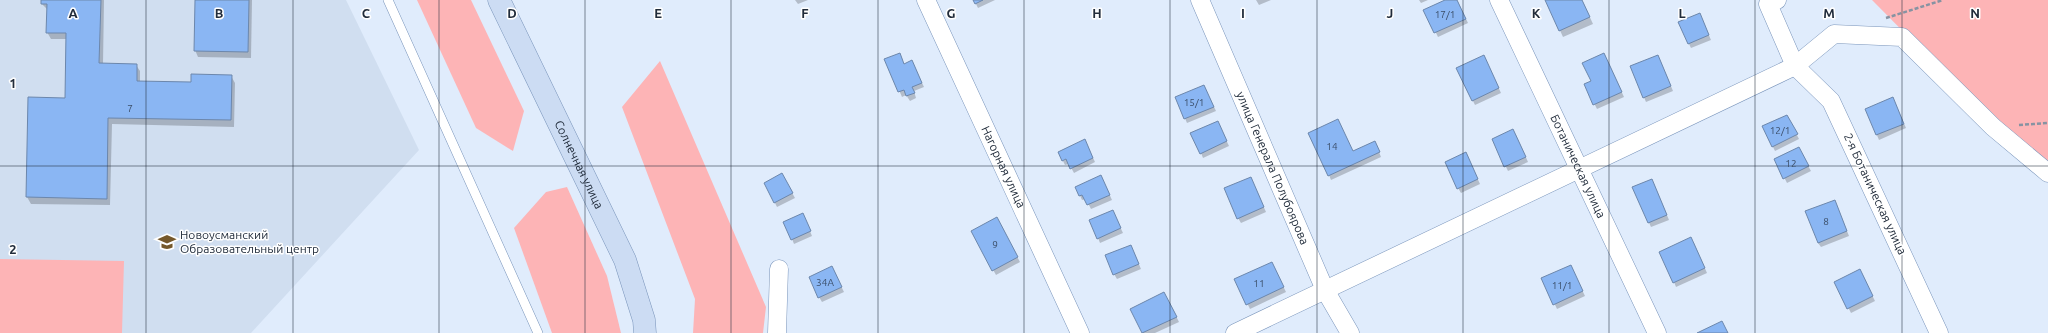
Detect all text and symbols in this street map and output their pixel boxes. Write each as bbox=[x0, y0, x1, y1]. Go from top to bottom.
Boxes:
text: A bbox=[68, 6, 78, 20]
text: B bbox=[215, 6, 224, 20]
text: C bbox=[362, 6, 371, 20]
text: D bbox=[507, 6, 517, 20]
text: E bbox=[654, 6, 662, 20]
text: F bbox=[801, 6, 809, 20]
text: G bbox=[947, 6, 956, 20]
text: H bbox=[1092, 6, 1102, 20]
text: I bbox=[1241, 6, 1245, 20]
text: J bbox=[1387, 6, 1393, 20]
text: K bbox=[1532, 6, 1541, 20]
text: L bbox=[1678, 6, 1686, 20]
text: M bbox=[1823, 6, 1835, 20]
text: N bbox=[1970, 6, 1980, 20]
house number: 17/1 bbox=[1435, 9, 1455, 20]
text: 1 bbox=[9, 76, 17, 90]
street label: улица Генерала Полубоярова bbox=[1234, 89, 1312, 246]
house number: 15/1 bbox=[1184, 97, 1204, 108]
house number: 7 bbox=[127, 103, 133, 114]
street label: Ботаническая улица bbox=[1548, 112, 1608, 220]
street label: Солнечная улица bbox=[552, 118, 606, 211]
street label: Нагорная улица bbox=[979, 124, 1028, 210]
house number: 12/1 bbox=[1770, 125, 1790, 136]
street label: 2-я Ботаническая улица bbox=[1842, 131, 1909, 257]
house number: 14 bbox=[1326, 141, 1338, 152]
house number: 12 bbox=[1785, 158, 1797, 169]
house number: 8 bbox=[1823, 216, 1829, 227]
place label: Новоусманский Образовательный центр bbox=[180, 228, 319, 255]
school or university icon: Новоусманский Образовательный центр bbox=[157, 232, 177, 252]
house number: 9 bbox=[992, 239, 998, 250]
text: 2 bbox=[9, 242, 17, 256]
house number: 34А bbox=[816, 277, 834, 288]
house number: 11 bbox=[1253, 278, 1265, 289]
house number: 11/1 bbox=[1552, 280, 1572, 291]

